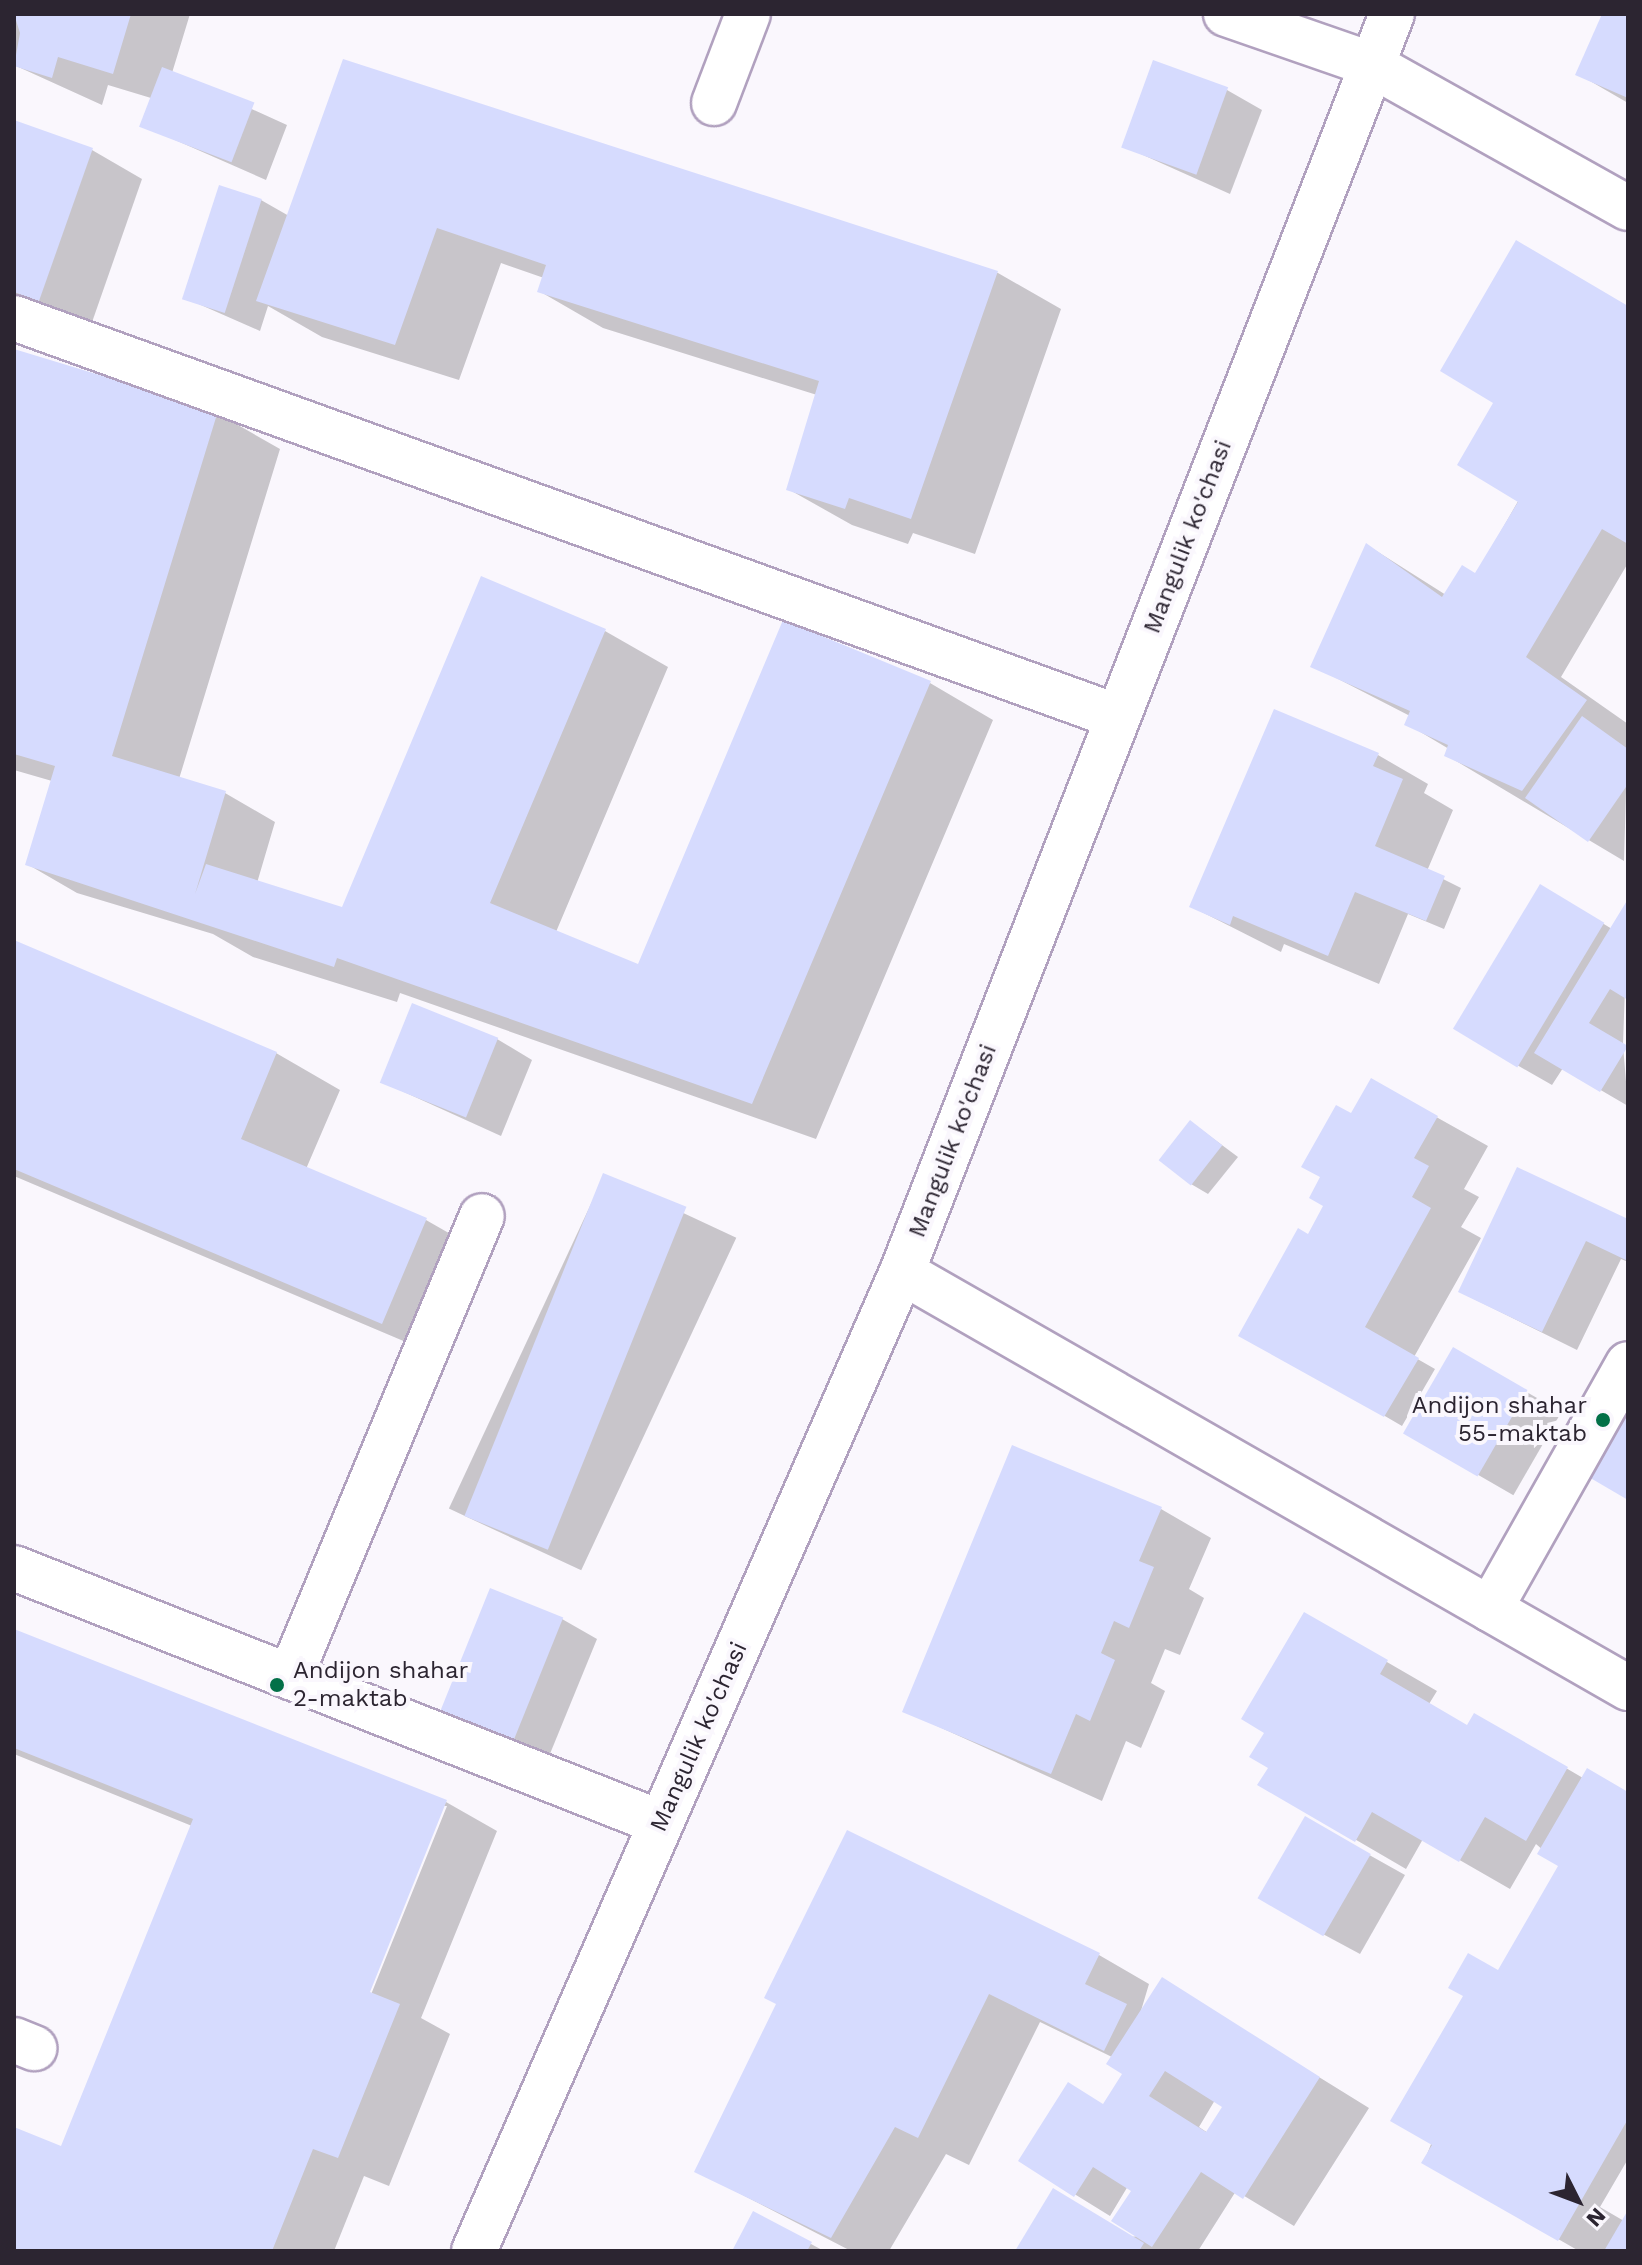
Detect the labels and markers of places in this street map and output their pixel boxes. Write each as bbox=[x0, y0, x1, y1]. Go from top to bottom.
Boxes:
place label: Andijon shahar 55-maktab bbox=[1412, 1392, 1587, 1448]
marker: Andijon shahar 55-maktab bbox=[1594, 1411, 1612, 1429]
place label: Andijon shahar 2-maktab bbox=[293, 1657, 468, 1713]
marker: Andijon shahar 2-maktab bbox=[268, 1676, 286, 1694]

